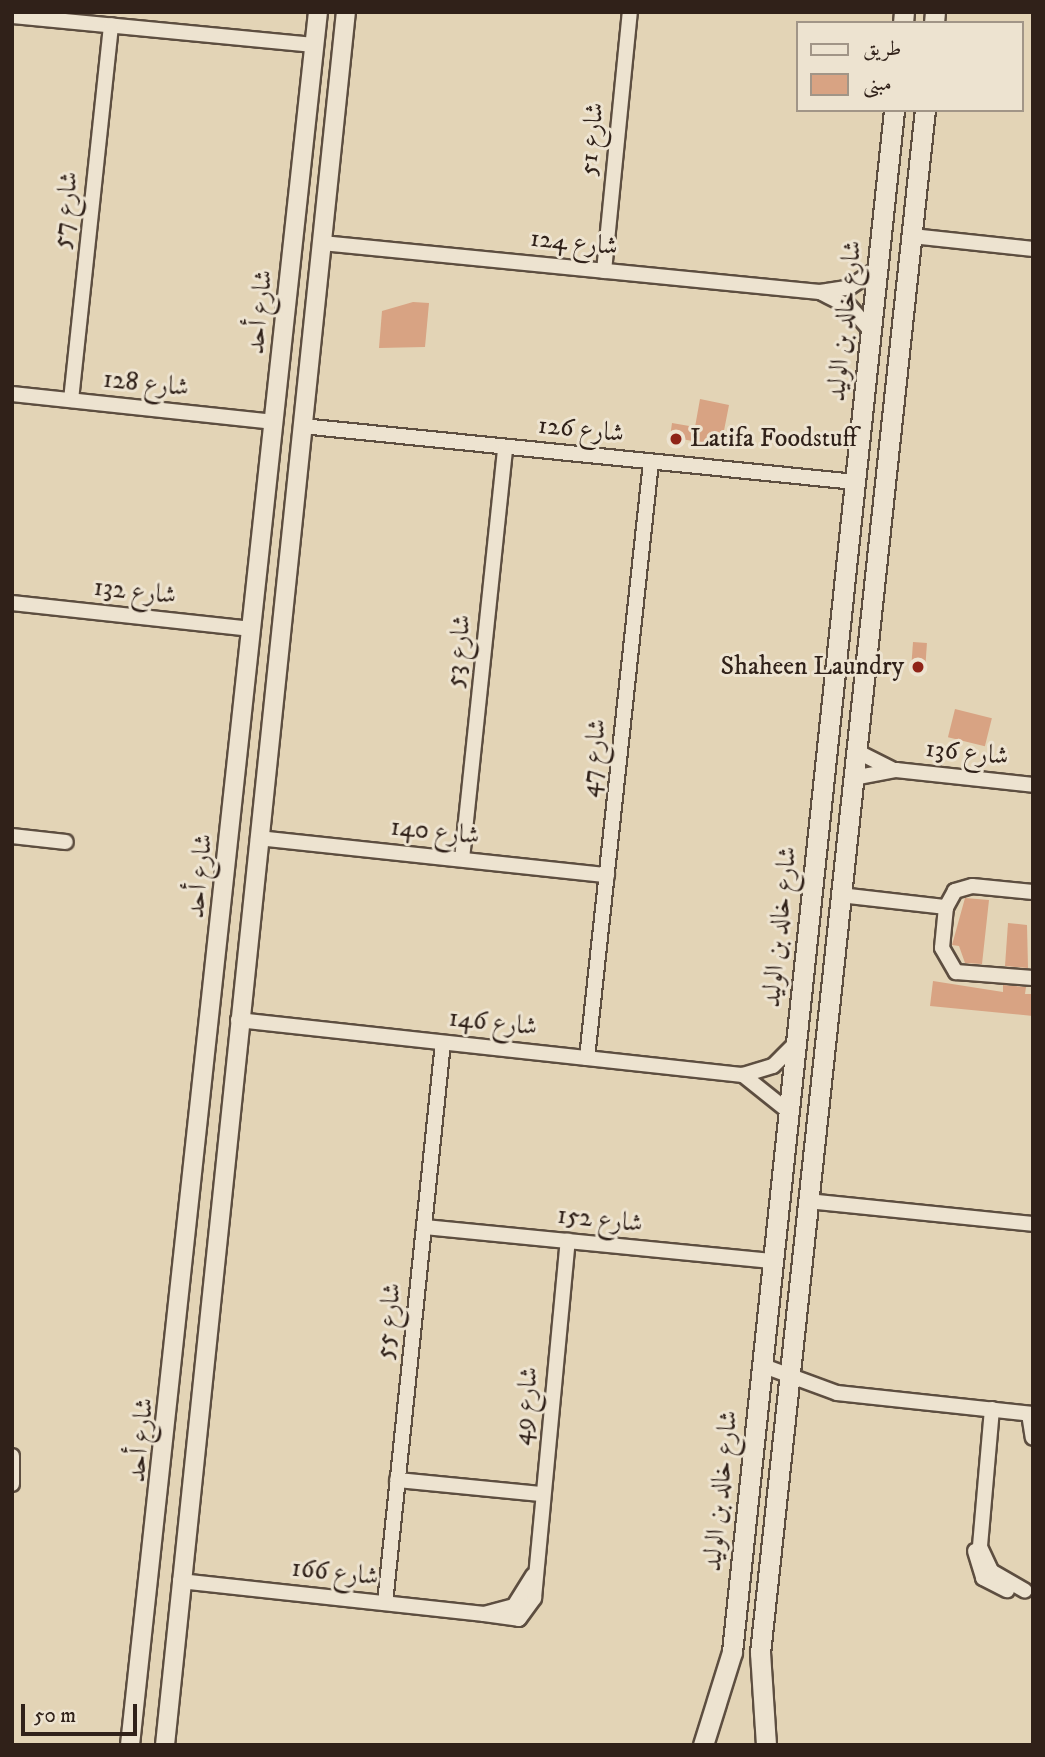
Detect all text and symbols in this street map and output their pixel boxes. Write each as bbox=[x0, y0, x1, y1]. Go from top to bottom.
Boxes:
legend bbox=[796, 21, 1024, 112]
text: طريق bbox=[863, 36, 901, 62]
text: مبنى bbox=[863, 71, 892, 97]
street label: شارع 51 bbox=[573, 101, 611, 177]
street label: شارع 57 bbox=[46, 170, 86, 250]
street label: شارع 124 bbox=[529, 223, 619, 263]
street label: شارع خالد بن الوليد bbox=[821, 239, 869, 403]
street label: شارع أحد bbox=[240, 268, 280, 356]
street label: شارع 128 bbox=[102, 364, 190, 404]
street label: شارع 126 bbox=[536, 410, 626, 450]
place label: Latifa Foodstuff bbox=[690, 423, 857, 455]
marker: Latifa Foodstuff bbox=[668, 431, 684, 447]
street label: شارع 132 bbox=[92, 572, 178, 612]
street label: شارع 53 bbox=[440, 613, 478, 689]
place label: Shaheen Laundry bbox=[721, 651, 904, 683]
marker: Shaheen Laundry bbox=[910, 659, 926, 675]
street label: شارع 47 bbox=[574, 717, 614, 799]
street label: شارع 136 bbox=[924, 733, 1010, 773]
street label: شارع 140 bbox=[389, 812, 481, 852]
street label: شارع أحد bbox=[180, 832, 220, 920]
street label: شارع خالد بن الوليد bbox=[756, 845, 804, 1009]
street label: شارع 146 bbox=[447, 1003, 539, 1043]
street label: شارع 152 bbox=[556, 1200, 644, 1240]
street label: شارع 55 bbox=[369, 1281, 409, 1361]
street label: شارع 49 bbox=[506, 1365, 546, 1447]
street label: شارع أحد bbox=[121, 1396, 161, 1484]
street label: شارع خالد بن الوليد bbox=[697, 1409, 745, 1573]
street label: شارع 166 bbox=[290, 1553, 380, 1593]
scale bar bbox=[24, 1690, 140, 1734]
text: 50 m bbox=[34, 1703, 76, 1729]

